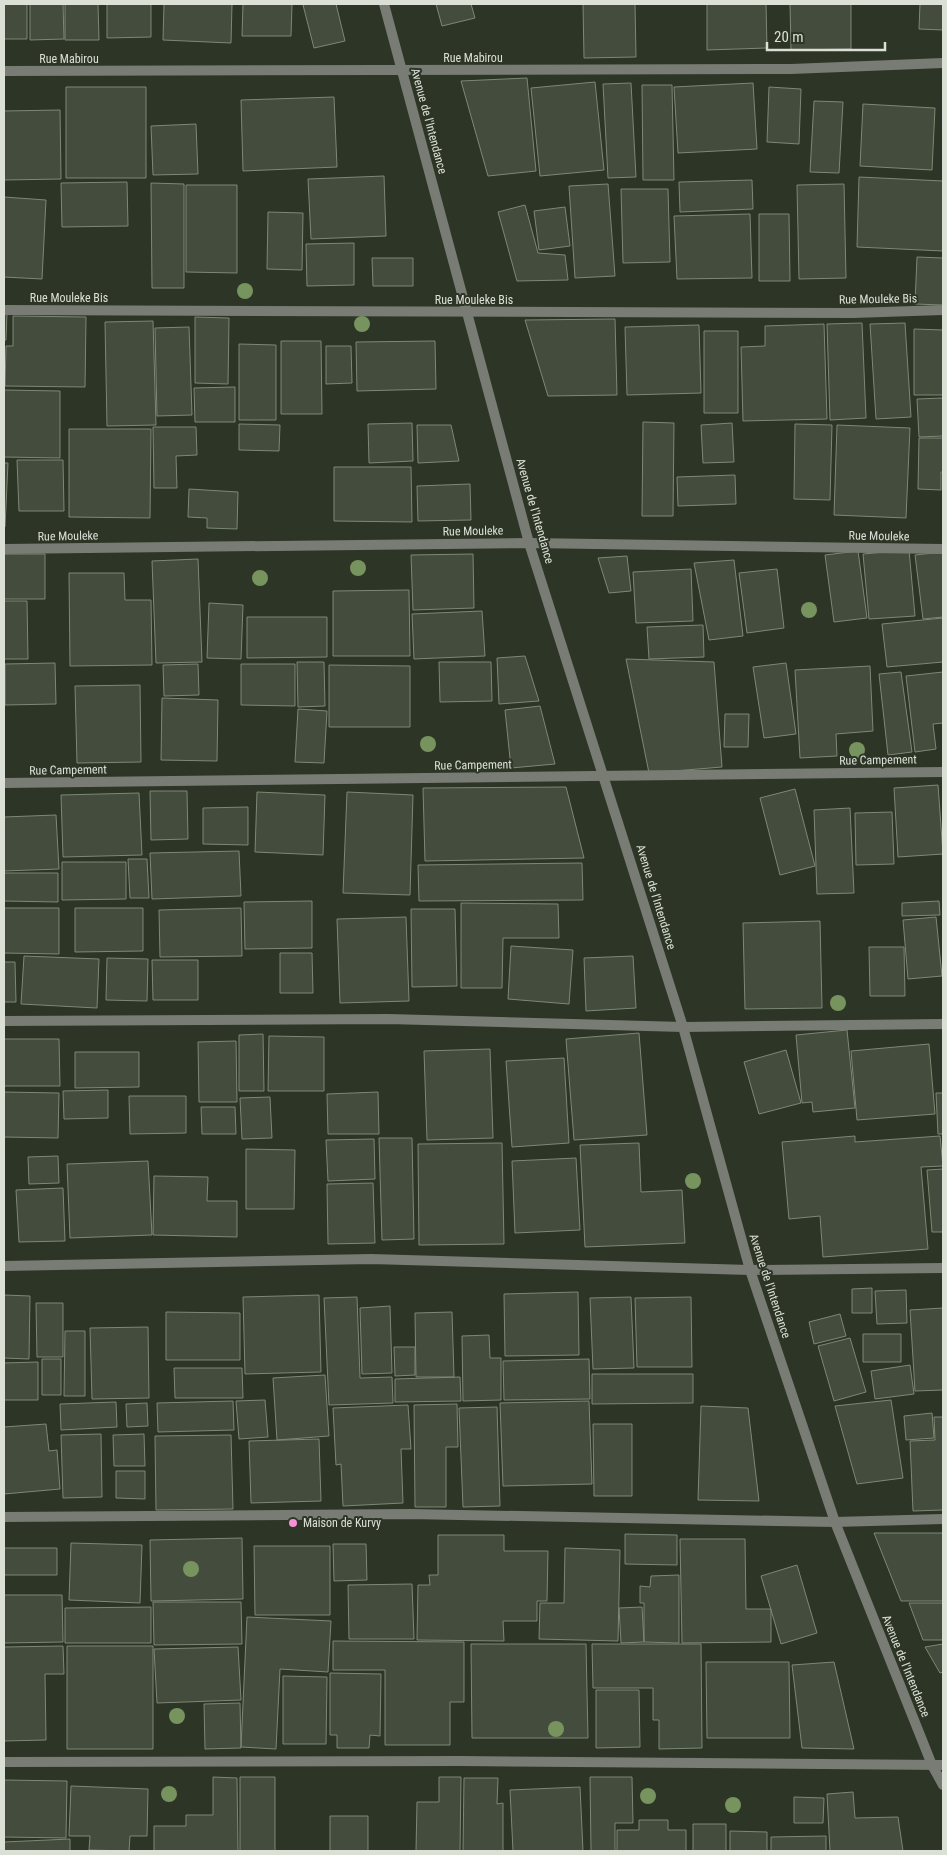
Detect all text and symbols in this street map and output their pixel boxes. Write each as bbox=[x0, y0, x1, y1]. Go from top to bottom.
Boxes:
scale bar bbox=[767, 20, 884, 52]
text: 20 m bbox=[774, 28, 804, 46]
street label: Rue Mabirou bbox=[443, 51, 503, 65]
street label: Rue Mabirou bbox=[39, 52, 99, 66]
street label: Avenue de l'Intendance bbox=[408, 67, 450, 176]
street label: Rue Mouleke Bis bbox=[30, 291, 108, 305]
street label: Rue Mouleke Bis bbox=[839, 291, 917, 307]
street label: Rue Mouleke Bis bbox=[435, 293, 513, 307]
street label: Avenue de l'Intendance bbox=[513, 457, 557, 566]
street label: Rue Mouleke bbox=[443, 523, 504, 539]
street label: Rue Mouleke bbox=[38, 528, 99, 544]
street label: Rue Mouleke bbox=[849, 528, 910, 544]
street label: Rue Campement bbox=[839, 752, 917, 768]
street label: Rue Campement bbox=[434, 757, 512, 773]
street label: Rue Campement bbox=[29, 762, 107, 778]
street label: Avenue de l'Intendance bbox=[633, 843, 679, 952]
street label: Avenue de l'Intendance bbox=[747, 1232, 794, 1340]
place label: Maison de Kurvy bbox=[303, 1516, 381, 1530]
marker: Maison de Kurvy bbox=[287, 1517, 299, 1529]
street label: Avenue de l'Intendance bbox=[879, 1613, 933, 1719]

